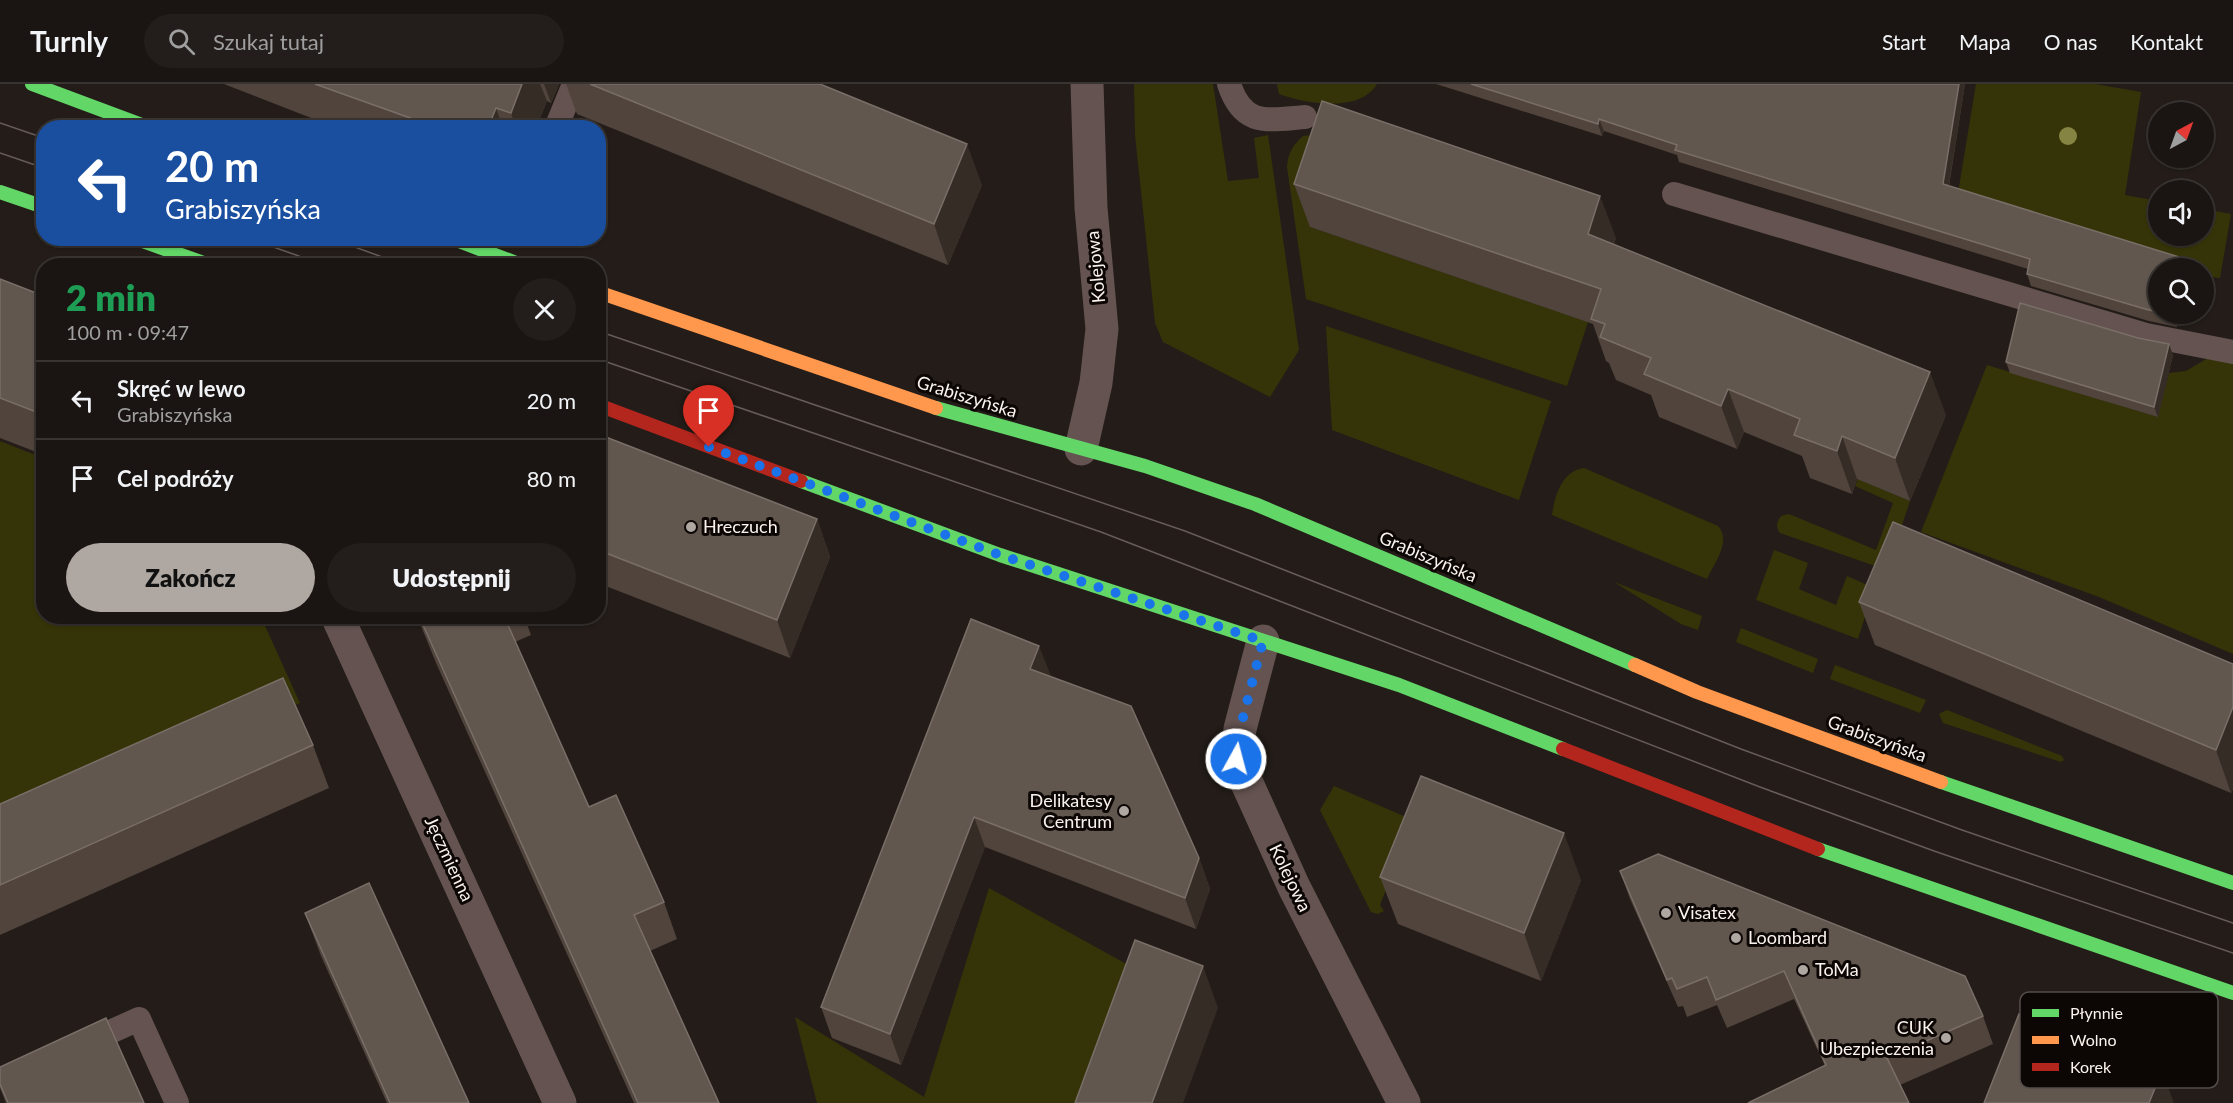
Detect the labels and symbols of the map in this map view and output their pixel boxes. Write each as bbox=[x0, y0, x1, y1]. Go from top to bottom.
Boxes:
north arrow bbox=[2148, 102, 2214, 168]
street label: Kolejowa bbox=[1081, 230, 1109, 304]
street label: Grabiszyńska bbox=[914, 370, 1020, 422]
pin bbox=[683, 385, 734, 447]
place label: Hreczuch bbox=[703, 515, 778, 537]
marker: Hreczuch bbox=[684, 520, 698, 534]
street label: Grabiszyńska bbox=[1376, 526, 1481, 587]
street label: Grabiszyńska bbox=[1825, 710, 1930, 766]
position arrow bbox=[1204, 727, 1268, 791]
place label: Delikatesy Centrum bbox=[1030, 789, 1113, 832]
marker: Delikatesy Centrum bbox=[1117, 804, 1131, 818]
street label: Jęczmienna bbox=[421, 813, 479, 905]
street label: Kolejowa bbox=[1265, 840, 1317, 915]
place label: Visatex bbox=[1678, 901, 1736, 923]
marker: Visatex bbox=[1659, 906, 1673, 920]
place label: Loombard bbox=[1748, 926, 1827, 948]
marker: Loombard bbox=[1729, 931, 1743, 945]
place label: ToMa bbox=[1815, 958, 1859, 980]
marker: ToMa bbox=[1796, 963, 1810, 977]
legend bbox=[2020, 992, 2218, 1088]
text: Płynnie bbox=[2070, 1003, 2123, 1022]
place label: CUK Ubezpieczenia bbox=[1820, 1016, 1934, 1059]
text: Wolno bbox=[2070, 1030, 2117, 1049]
marker: CUK Ubezpieczenia bbox=[1939, 1031, 1953, 1045]
text: Korek bbox=[2070, 1057, 2112, 1076]

